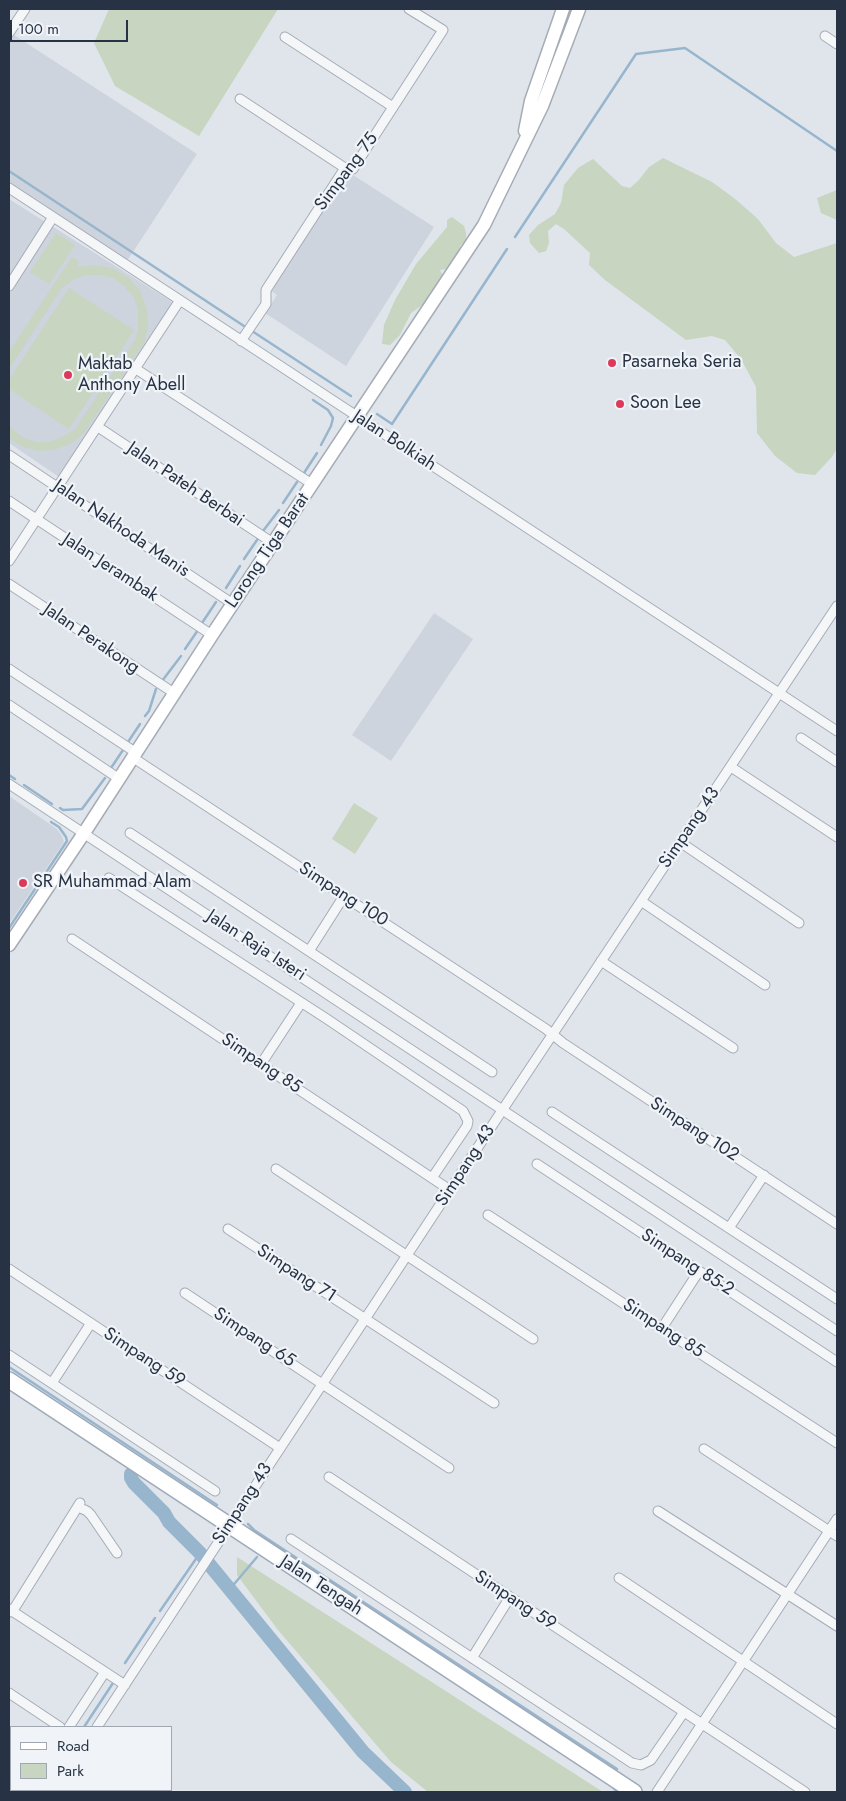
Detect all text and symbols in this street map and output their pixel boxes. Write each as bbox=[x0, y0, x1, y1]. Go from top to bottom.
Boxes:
scale bar bbox=[12, 10, 130, 42]
text: 100 m bbox=[18, 18, 59, 40]
street label: Simpang 75 bbox=[311, 129, 383, 215]
place label: Pasarneka Seria bbox=[622, 352, 741, 374]
place label: Maktab Anthony Abell bbox=[78, 354, 185, 396]
marker: Pasarneka Seria bbox=[606, 357, 618, 369]
marker: Maktab Anthony Abell bbox=[62, 369, 74, 381]
place label: Soon Lee bbox=[630, 393, 701, 415]
marker: Soon Lee bbox=[614, 398, 626, 410]
street label: Jalan Bolkiah bbox=[348, 406, 440, 476]
street label: Jalan Pateh Berbai bbox=[123, 438, 247, 532]
street label: Jalan Nakhoda Manis bbox=[49, 475, 193, 583]
street label: Lorong Tiga Barat bbox=[222, 489, 314, 613]
street label: Jalan Jerambak bbox=[58, 529, 162, 607]
street label: Jalan Perakong bbox=[39, 599, 143, 679]
street label: Simpang 43 bbox=[655, 783, 725, 873]
street label: Simpang 100 bbox=[294, 858, 392, 932]
place label: SR Muhammad Alam bbox=[33, 872, 192, 894]
marker: SR Muhammad Alam bbox=[17, 877, 29, 889]
street label: Jalan Raja Isteri bbox=[202, 906, 310, 986]
street label: Simpang 85 bbox=[217, 1029, 305, 1099]
street label: Simpang 102 bbox=[645, 1093, 743, 1167]
street label: Simpang 43 bbox=[432, 1121, 500, 1211]
street label: Simpang 85-2 bbox=[636, 1225, 738, 1301]
street label: Simpang 71 bbox=[252, 1240, 340, 1308]
street label: Simpang 85 bbox=[618, 1295, 708, 1363]
street label: Simpang 65 bbox=[209, 1304, 299, 1372]
street label: Simpang 59 bbox=[99, 1324, 189, 1392]
street label: Simpang 43 bbox=[209, 1459, 277, 1549]
street label: Jalan Tengah bbox=[276, 1551, 366, 1621]
street label: Simpang 59 bbox=[470, 1567, 560, 1635]
legend bbox=[10, 1726, 172, 1791]
text: Road bbox=[57, 1735, 89, 1757]
text: Park bbox=[57, 1760, 84, 1782]

